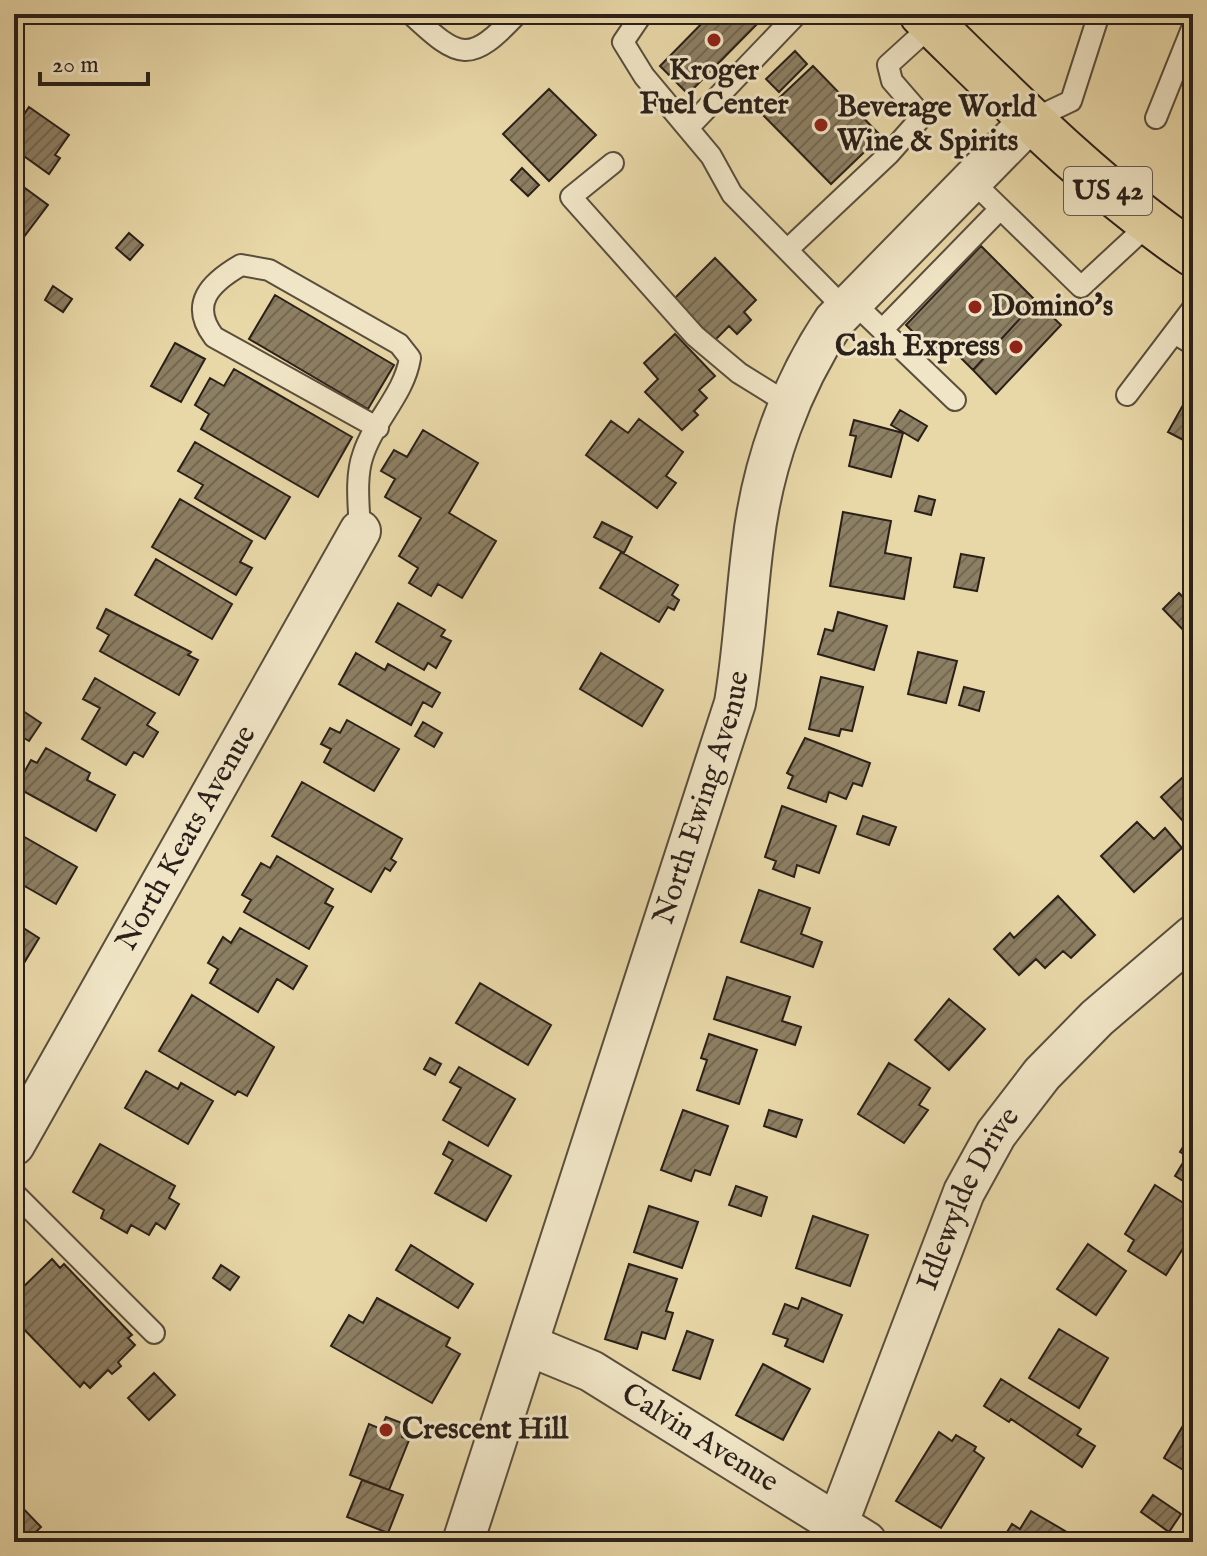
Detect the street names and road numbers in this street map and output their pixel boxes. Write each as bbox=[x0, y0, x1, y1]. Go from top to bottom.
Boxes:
road number: US 42 bbox=[1064, 167, 1152, 215]
street label: North Ewing Avenue bbox=[645, 669, 758, 929]
street label: North Keats Avenue bbox=[108, 719, 265, 958]
street label: Idlewylde Drive bbox=[909, 1100, 1029, 1296]
street label: Calvin Avenue bbox=[614, 1375, 785, 1502]

